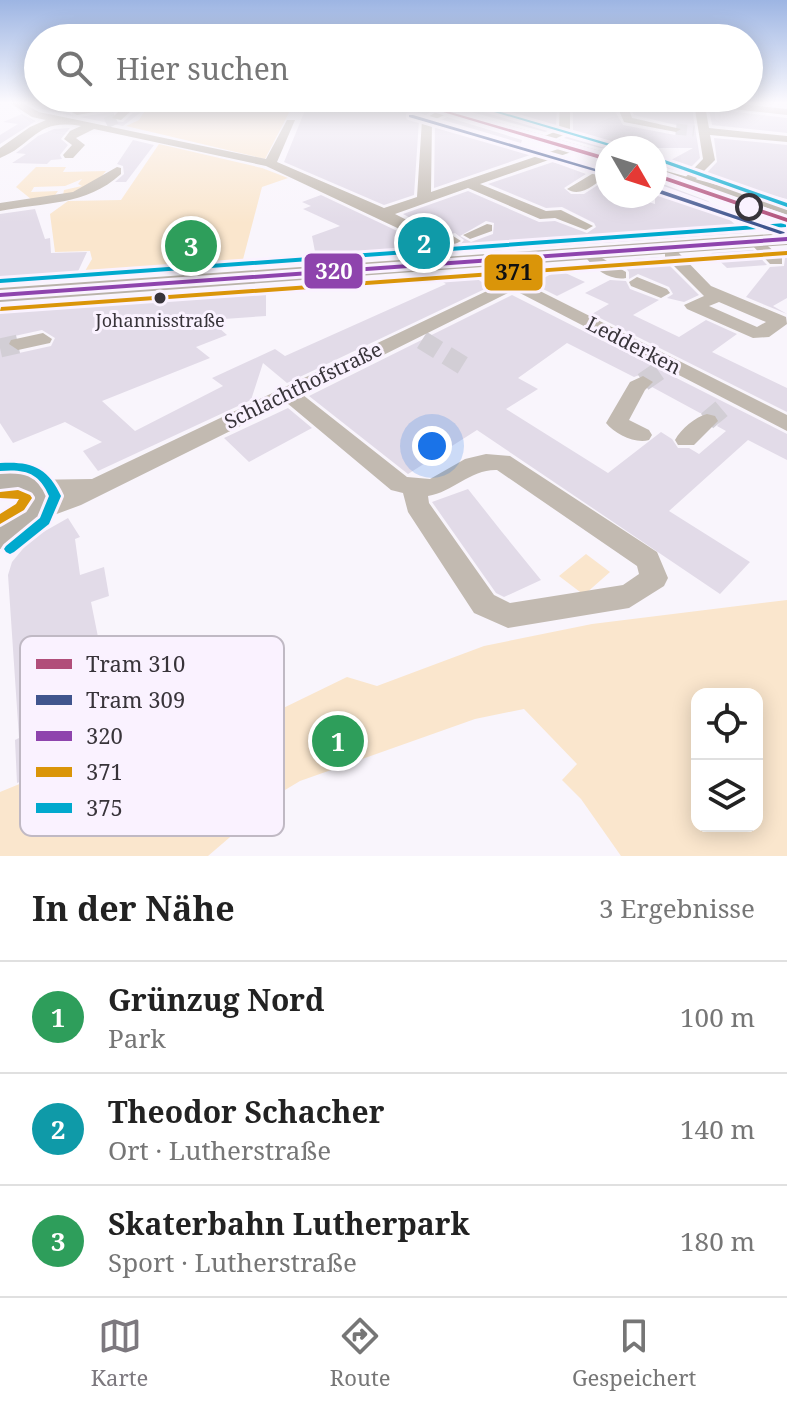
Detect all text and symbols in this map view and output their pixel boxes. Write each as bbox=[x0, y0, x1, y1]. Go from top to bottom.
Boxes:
search box bbox=[24, 24, 763, 112]
icon: search bbox=[52, 46, 96, 90]
text: Hier suchen bbox=[116, 48, 289, 89]
north arrow bbox=[595, 136, 667, 208]
unlabelled marker bbox=[736, 194, 762, 220]
pin: 2 bbox=[398, 213, 450, 273]
pin: 3 bbox=[165, 216, 217, 276]
line badge: 320 bbox=[303, 252, 364, 290]
line badge: 371 bbox=[483, 253, 544, 292]
text: 320 bbox=[315, 255, 353, 285]
text: 371 bbox=[495, 256, 533, 286]
marker: Johannisstraße bbox=[152, 290, 168, 306]
place label: Johannisstraße bbox=[94, 308, 225, 332]
street label: Ledderken bbox=[582, 310, 686, 380]
street label: Schlachthofstraße bbox=[220, 335, 386, 435]
your location bbox=[412, 426, 452, 466]
legend bbox=[20, 636, 284, 836]
text: Tram 310 bbox=[86, 648, 185, 678]
text: Tram 309 bbox=[86, 684, 185, 714]
map controls bbox=[691, 688, 763, 832]
button: locate bbox=[691, 688, 763, 760]
pin: 1 bbox=[312, 711, 364, 771]
text: 320 bbox=[86, 720, 123, 750]
text: 371 bbox=[86, 756, 123, 786]
button: layers bbox=[691, 760, 763, 832]
text: 375 bbox=[86, 792, 123, 822]
text: In der Nähe bbox=[32, 885, 235, 931]
text: 3 Ergebnisse bbox=[599, 890, 755, 926]
text: Grünzug Nord bbox=[108, 979, 325, 1020]
text: 1 bbox=[51, 999, 65, 1035]
text: 100 m bbox=[680, 999, 755, 1035]
text: Park bbox=[108, 1020, 166, 1056]
text: Theodor Schacher bbox=[108, 1091, 384, 1132]
text: 2 bbox=[51, 1111, 65, 1147]
text: 140 m bbox=[680, 1111, 755, 1147]
text: Ort · Lutherstraße bbox=[108, 1132, 331, 1168]
text: Skaterbahn Lutherpark bbox=[108, 1203, 470, 1244]
text: 3 bbox=[51, 1223, 65, 1259]
text: 180 m bbox=[680, 1223, 755, 1259]
text: Sport · Lutherstraße bbox=[108, 1244, 357, 1280]
tab: Karte bbox=[91, 1314, 148, 1392]
tab: Route bbox=[330, 1314, 390, 1392]
tab: Gespeichert bbox=[572, 1314, 696, 1392]

